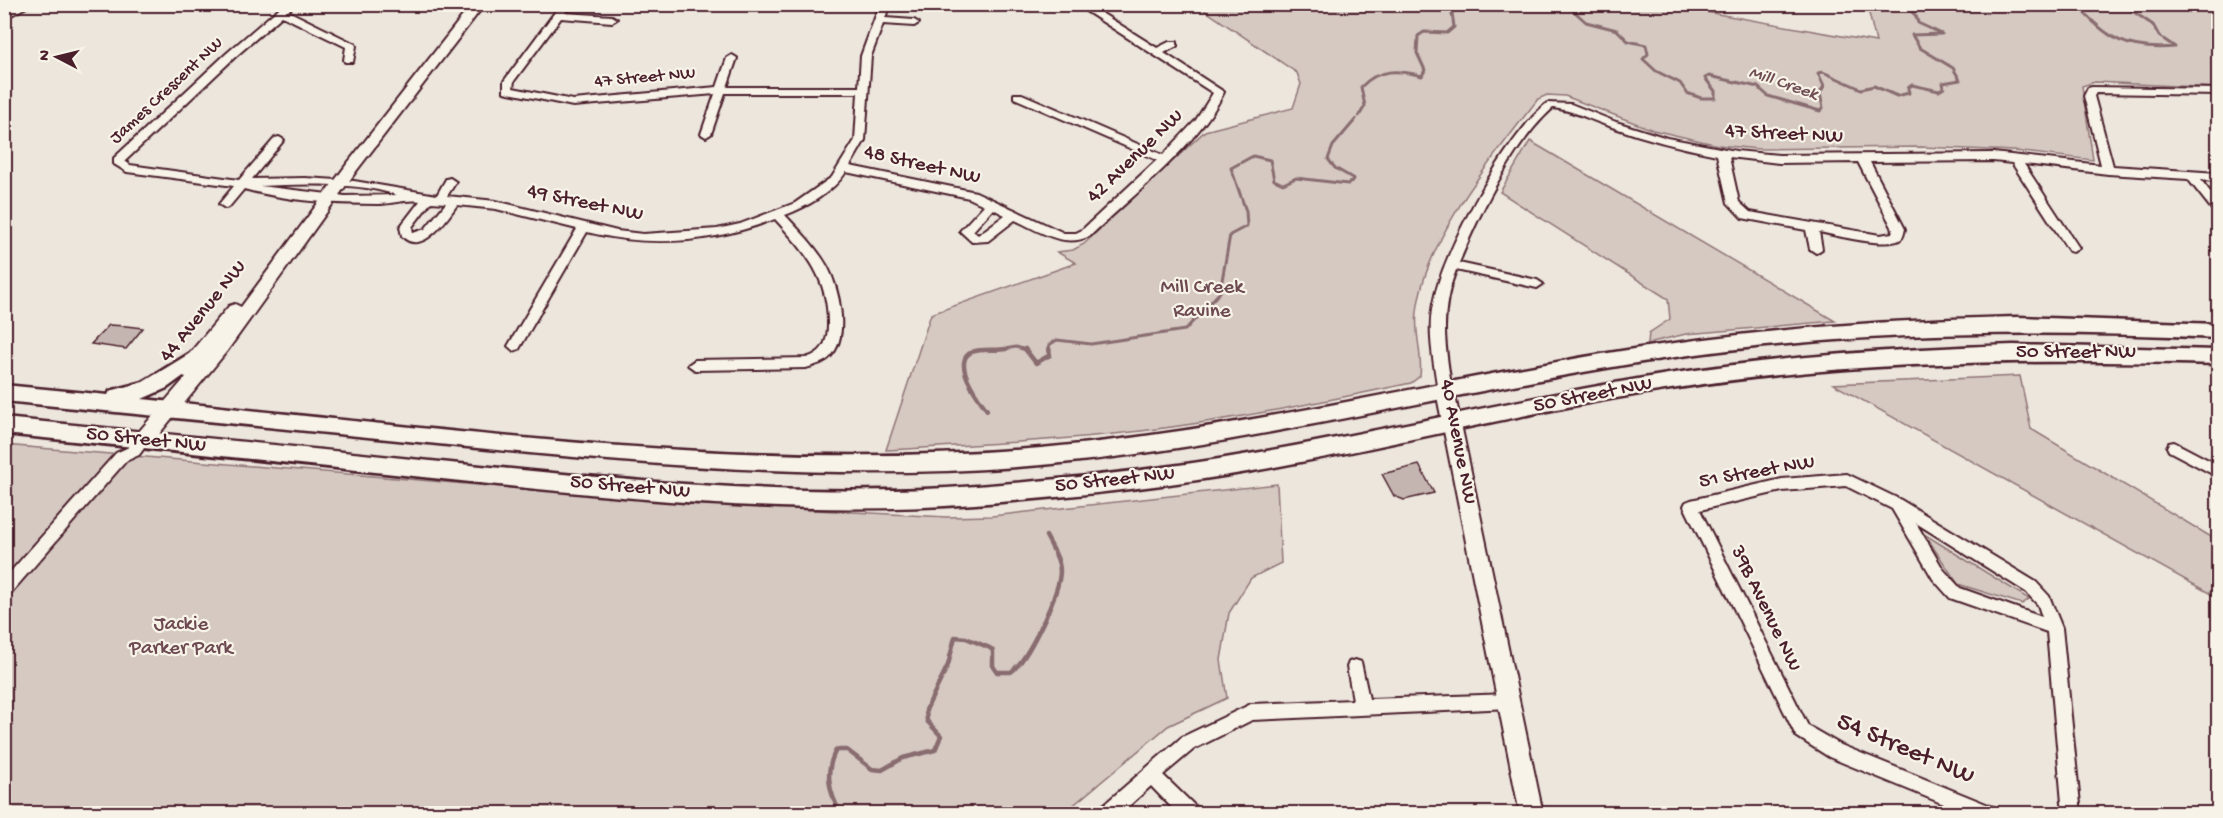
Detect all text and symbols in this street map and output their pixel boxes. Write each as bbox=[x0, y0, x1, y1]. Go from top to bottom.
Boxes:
north arrow bbox=[27, 27, 87, 87]
street label: James Crescent NW bbox=[106, 33, 228, 149]
text: N bbox=[36, 49, 56, 62]
water label: Mill Creek bbox=[1746, 62, 1822, 106]
street label: 47 Street NW bbox=[594, 63, 696, 93]
street label: 42 Avenue NW bbox=[1082, 105, 1190, 209]
street label: 47 Street NW bbox=[1724, 119, 1844, 151]
street label: 48 Street NW bbox=[861, 140, 983, 192]
street label: 49 Street NW bbox=[525, 180, 645, 229]
street label: 44 Avenue NW bbox=[155, 256, 253, 368]
park label: Mill Creek Ravine bbox=[1160, 276, 1246, 325]
street label: 50 Street NW bbox=[2016, 341, 2136, 366]
street label: 50 Street NW bbox=[1531, 372, 1655, 420]
street label: 40 Avenue NW bbox=[1433, 378, 1481, 507]
street label: 50 Street NW bbox=[85, 422, 207, 460]
street label: 51 Street NW bbox=[1697, 451, 1817, 495]
street label: 50 Street NW bbox=[1054, 462, 1176, 500]
street label: 50 Street NW bbox=[569, 470, 691, 506]
street label: 39B Avenue NW bbox=[1723, 541, 1806, 676]
park label: Jackie Parker Park bbox=[128, 613, 235, 662]
street label: 54 Street NW bbox=[1831, 707, 1979, 793]

